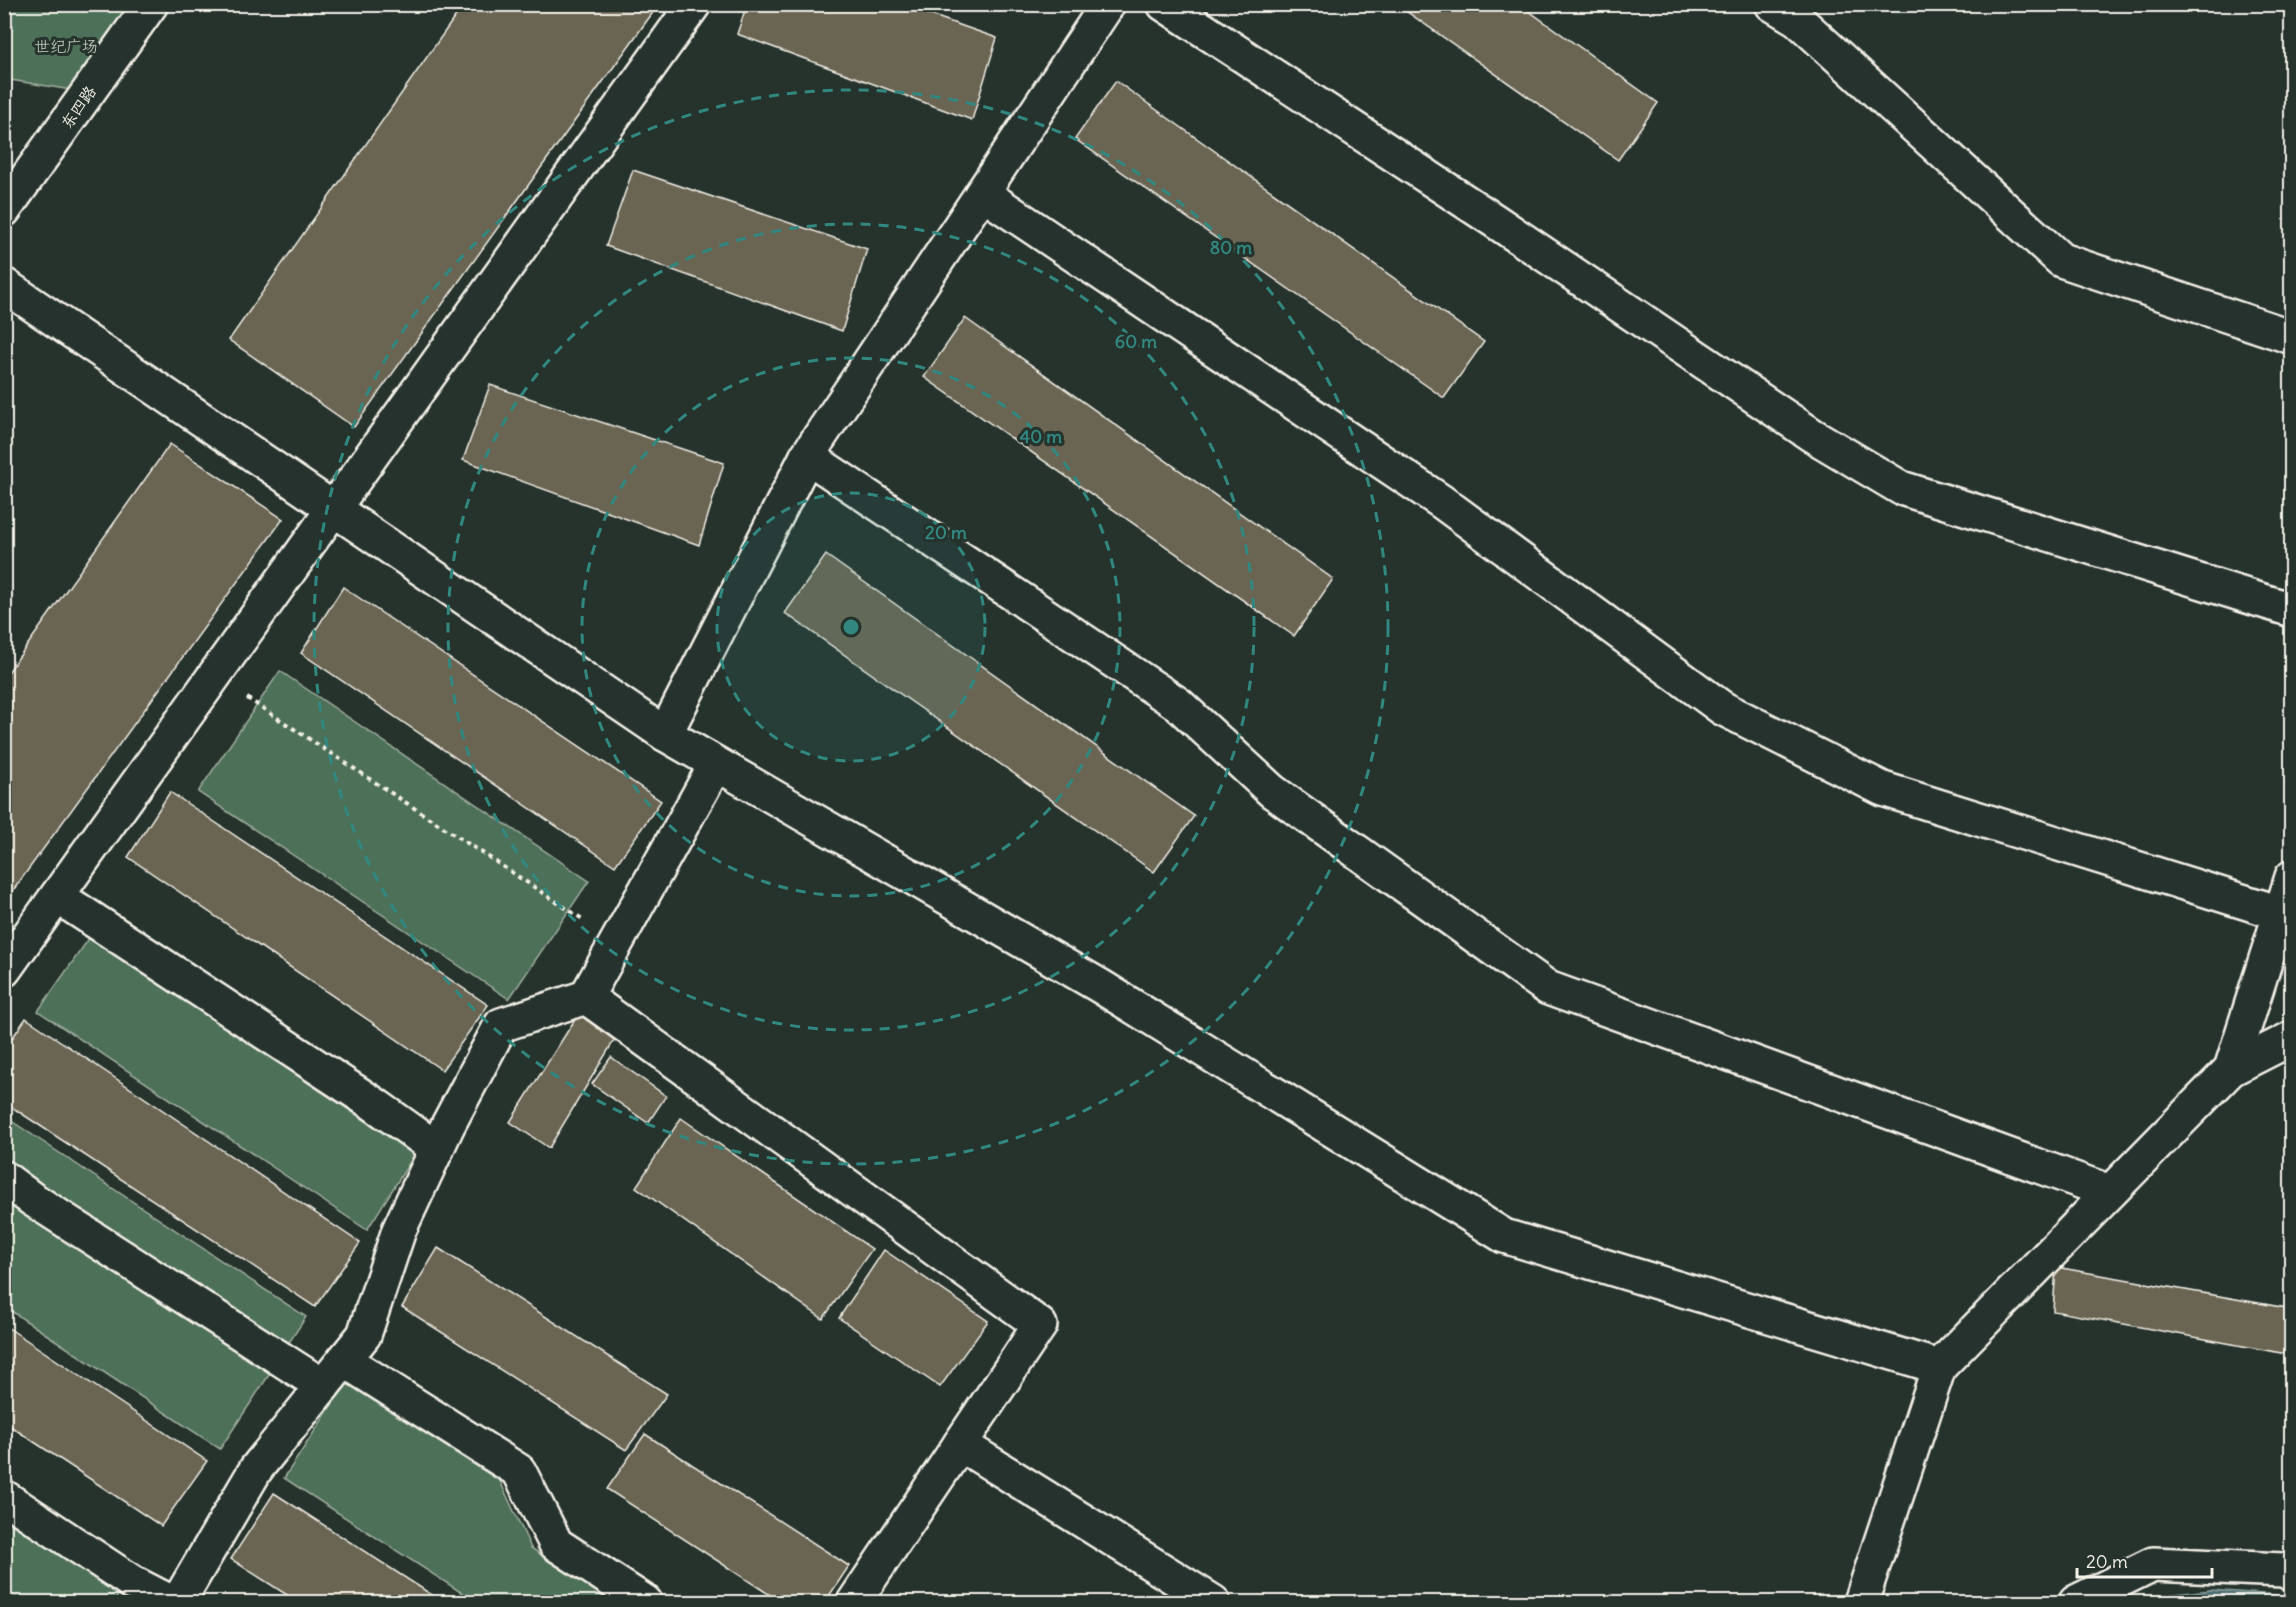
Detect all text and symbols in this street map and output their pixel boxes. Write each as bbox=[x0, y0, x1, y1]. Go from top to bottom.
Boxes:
park label: 世纪广场 bbox=[34, 36, 98, 56]
street label: 东四路 bbox=[56, 82, 100, 132]
text: 80 m bbox=[1210, 236, 1252, 259]
text: 60 m bbox=[1115, 330, 1157, 353]
text: 40 m bbox=[1020, 425, 1062, 448]
text: 20 m bbox=[925, 521, 967, 544]
centre of rings bbox=[841, 617, 861, 637]
scale bar bbox=[2077, 1541, 2212, 1579]
text: 20 m bbox=[2086, 1550, 2128, 1573]

